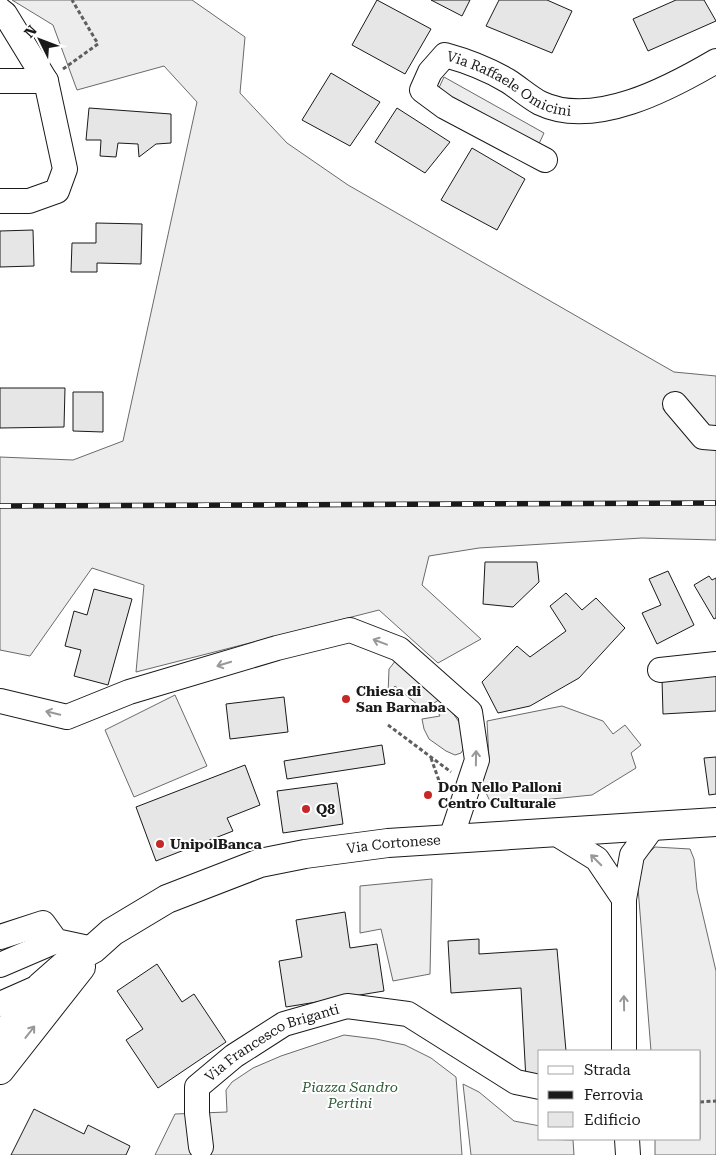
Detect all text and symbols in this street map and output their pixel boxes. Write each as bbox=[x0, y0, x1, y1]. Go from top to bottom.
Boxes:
north arrow bbox=[15, 15, 65, 65]
text: N bbox=[21, 22, 40, 41]
street label: Via Raffaele Omicini bbox=[445, 48, 572, 119]
one-way arrow bbox=[373, 637, 388, 646]
one-way arrow bbox=[216, 659, 232, 669]
place label: Chiesa di San Barnaba bbox=[356, 683, 447, 715]
marker: Chiesa di San Barnaba bbox=[340, 693, 352, 705]
one-way arrow bbox=[45, 708, 61, 717]
one-way arrow bbox=[471, 751, 481, 767]
place label: Don Nello Palloni Centro Culturale bbox=[438, 779, 562, 811]
marker: Don Nello Palloni Centro Culturale bbox=[422, 789, 434, 801]
place label: Q8 bbox=[316, 801, 335, 817]
marker: Q8 bbox=[300, 803, 312, 815]
street label: Via Cortonese bbox=[345, 832, 441, 856]
place label: UnipolBanca bbox=[170, 836, 262, 852]
marker: UnipolBanca bbox=[154, 838, 166, 850]
one-way arrow bbox=[590, 854, 602, 866]
one-way arrow bbox=[619, 995, 628, 1011]
street label: Via Francesco Briganti bbox=[202, 1001, 341, 1085]
one-way arrow bbox=[25, 1026, 36, 1039]
legend bbox=[538, 1050, 701, 1140]
text: Strada bbox=[584, 1061, 631, 1079]
park label: Piazza Sandro Pertini bbox=[301, 1079, 398, 1111]
text: Ferrovia bbox=[584, 1086, 643, 1104]
text: Edificio bbox=[584, 1111, 641, 1129]

